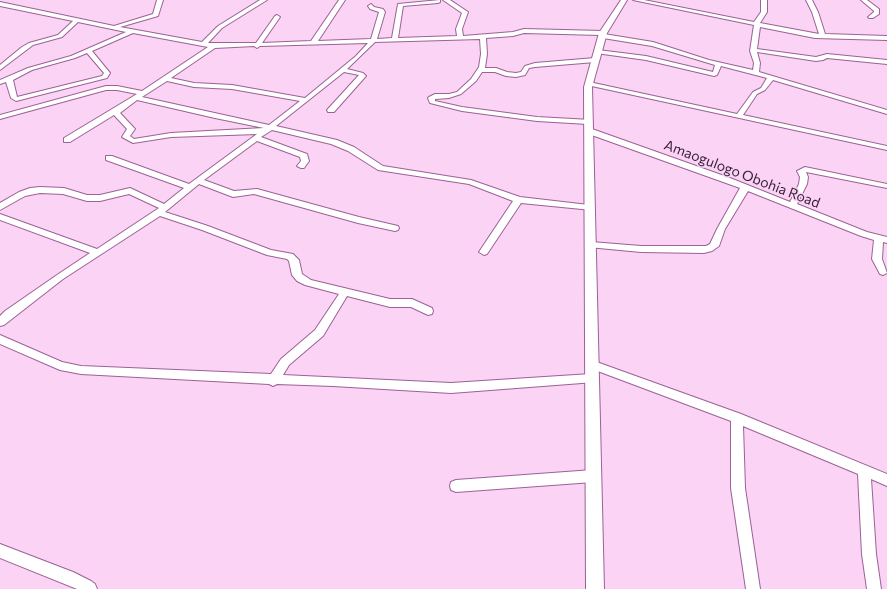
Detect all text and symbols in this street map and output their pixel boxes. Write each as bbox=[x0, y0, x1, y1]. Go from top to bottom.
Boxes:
street label: Amaogulogo Obohia Road bbox=[662, 136, 822, 212]

